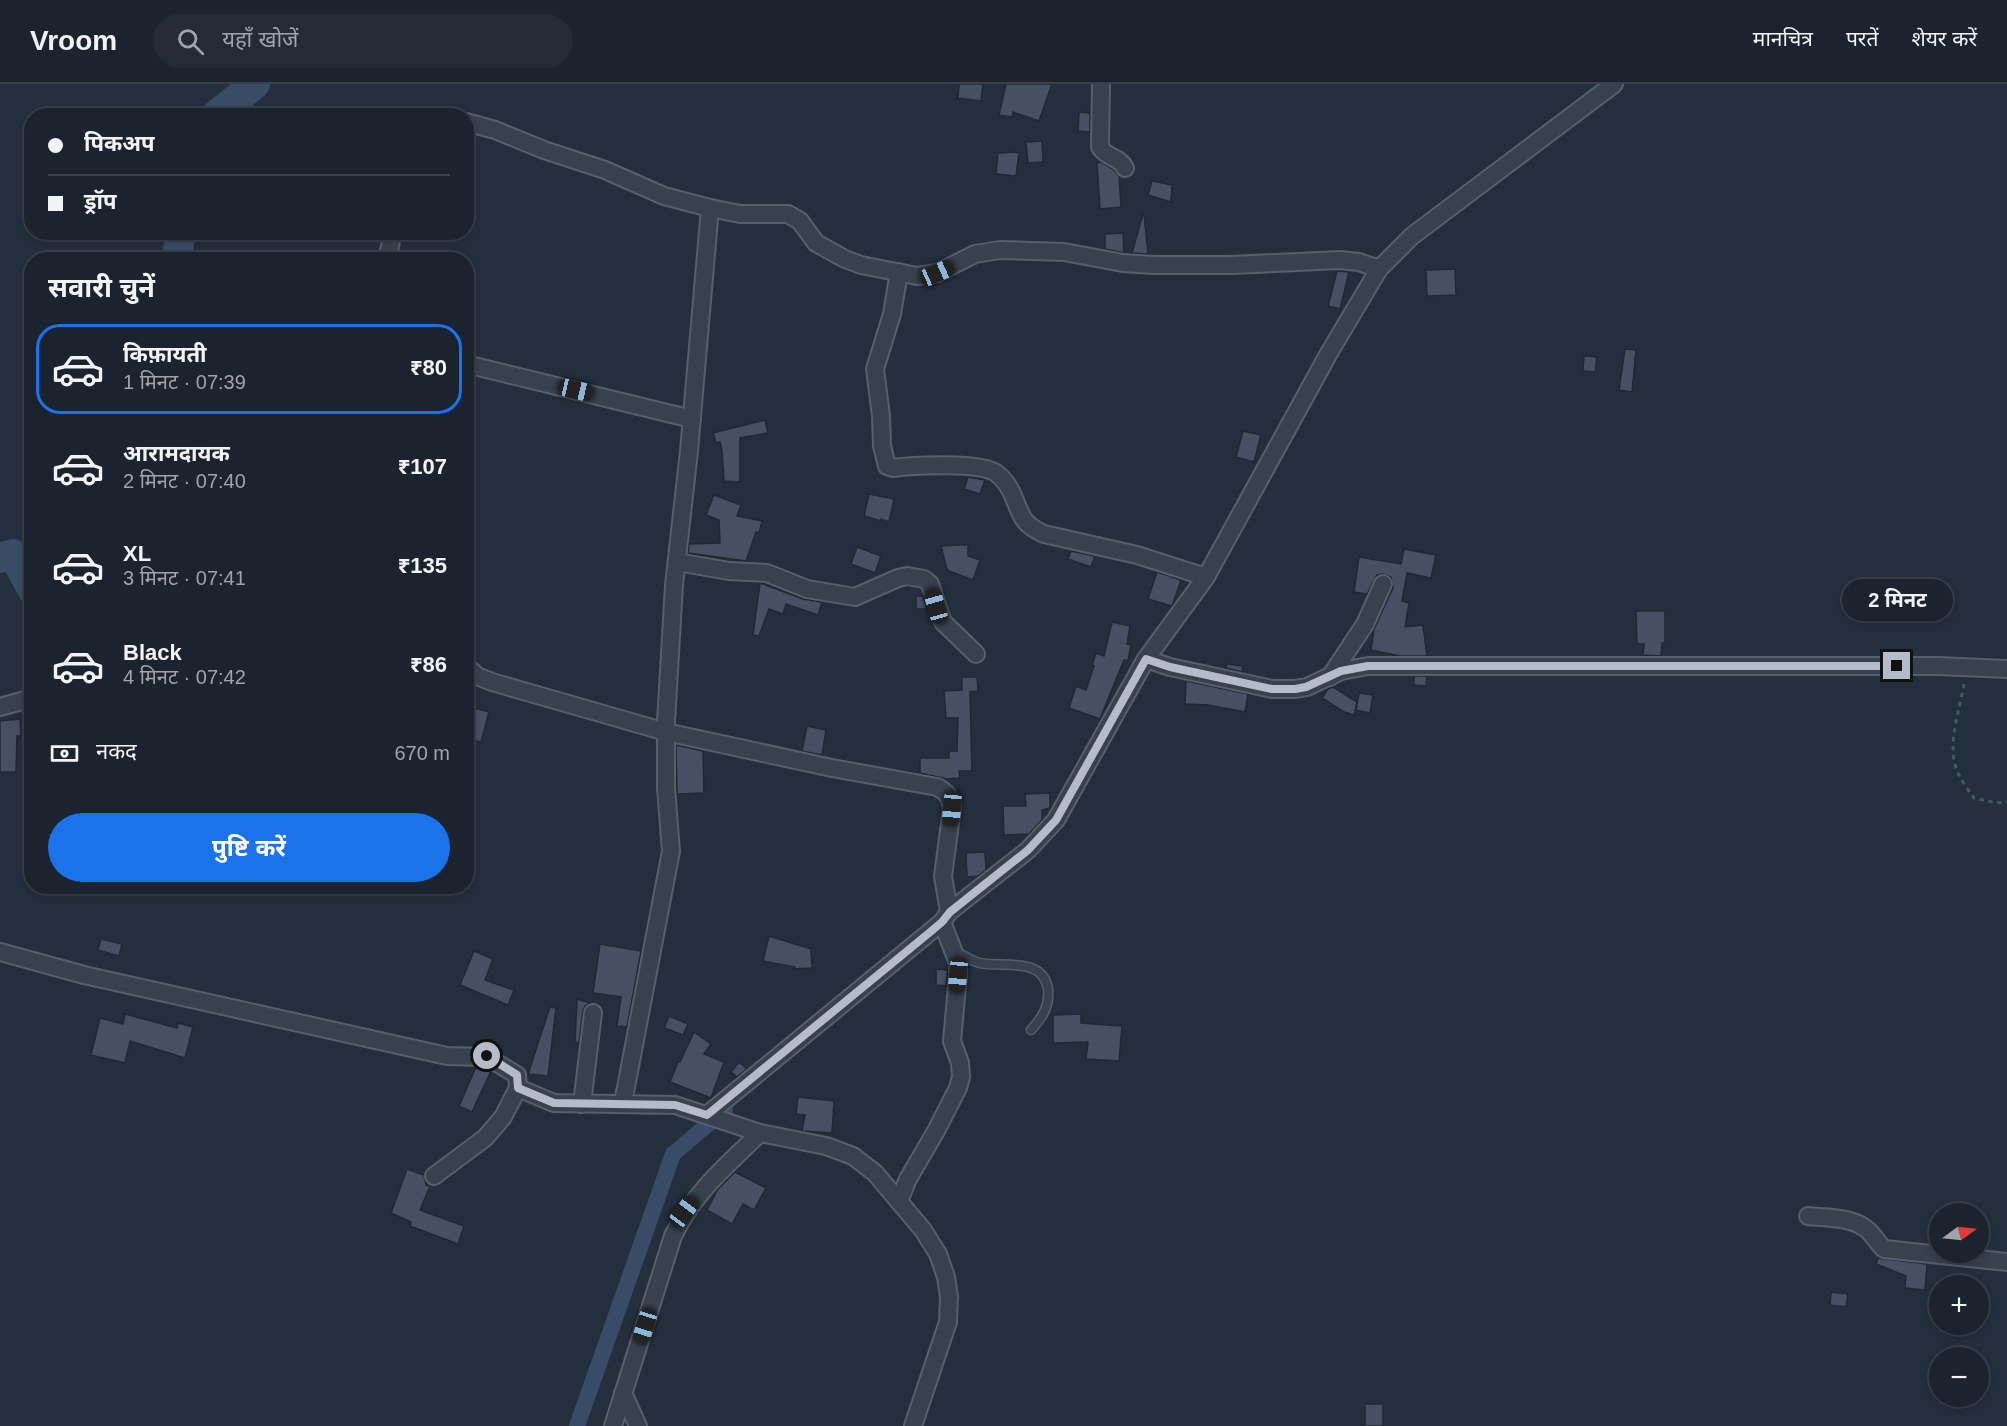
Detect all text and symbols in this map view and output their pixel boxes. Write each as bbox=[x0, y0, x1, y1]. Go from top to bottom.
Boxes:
search box bbox=[153, 14, 573, 68]
text: Vroom bbox=[30, 25, 117, 56]
icon: search bbox=[174, 25, 207, 58]
text: यहाँ खोजें bbox=[222, 27, 298, 52]
text: मानचित्र bbox=[1753, 27, 1813, 50]
text: परतें bbox=[1846, 27, 1878, 50]
text: शेयर करें bbox=[1911, 27, 1977, 50]
text: पिकअप bbox=[84, 131, 155, 156]
text: ड्रॉप bbox=[84, 189, 117, 214]
car bbox=[917, 257, 957, 289]
text: सवारी चुनें bbox=[48, 273, 155, 303]
icon: car bbox=[51, 342, 105, 396]
text: किफ़ायती bbox=[123, 342, 207, 367]
text: ₹80 bbox=[410, 355, 447, 380]
text: 1 मिनट · 07:39 bbox=[123, 371, 246, 393]
car bbox=[556, 377, 596, 403]
icon: car bbox=[51, 441, 105, 495]
text: आरामदायक bbox=[123, 441, 230, 466]
text: ₹107 bbox=[398, 454, 447, 479]
text: 2 मिनट · 07:40 bbox=[123, 470, 246, 492]
icon: car bbox=[51, 540, 105, 594]
text: XL bbox=[123, 541, 151, 566]
text: ₹135 bbox=[398, 553, 447, 578]
text: 3 मिनट · 07:41 bbox=[123, 567, 246, 589]
callout: 2 मिनट bbox=[1842, 579, 1952, 621]
car bbox=[922, 586, 950, 626]
text: 2 मिनट bbox=[1868, 589, 1927, 611]
icon: car bbox=[51, 639, 105, 693]
text: Black bbox=[123, 640, 182, 665]
text: ₹86 bbox=[410, 652, 447, 677]
route end bbox=[1883, 652, 1910, 679]
text: 4 मिनट · 07:42 bbox=[123, 666, 246, 688]
icon: cash bbox=[48, 737, 81, 770]
text: नकद bbox=[96, 739, 137, 764]
text: 670 m bbox=[394, 742, 450, 764]
car bbox=[941, 789, 963, 827]
button: पुष्टि करें bbox=[48, 813, 450, 882]
car bbox=[947, 956, 969, 994]
route start bbox=[473, 1042, 500, 1069]
car bbox=[666, 1192, 702, 1232]
north arrow bbox=[1929, 1203, 1989, 1263]
map controls bbox=[1929, 1203, 1989, 1407]
button: + bbox=[1929, 1275, 1989, 1335]
car bbox=[631, 1306, 659, 1346]
button: − bbox=[1929, 1347, 1989, 1407]

